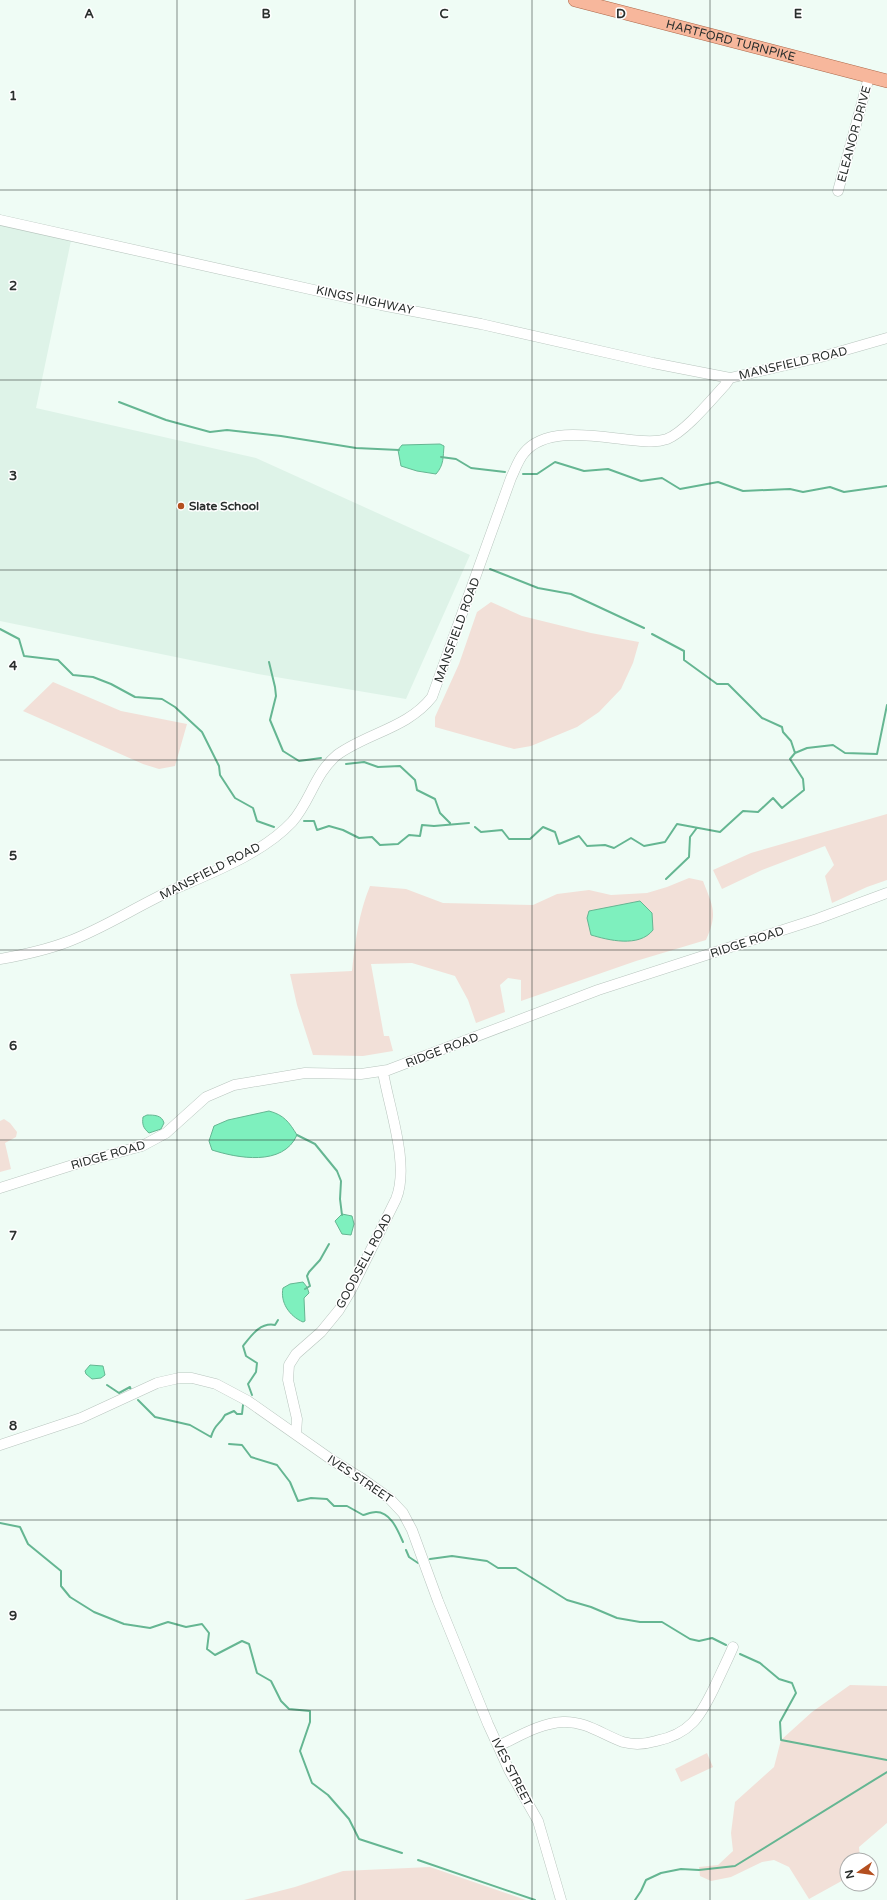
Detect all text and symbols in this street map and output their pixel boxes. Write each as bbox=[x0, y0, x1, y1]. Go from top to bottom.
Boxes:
text: A bbox=[84, 6, 94, 22]
text: B bbox=[261, 6, 271, 22]
text: C bbox=[439, 6, 449, 22]
text: D bbox=[616, 6, 626, 22]
text: E bbox=[794, 6, 802, 22]
street label: HARTFORD TURNPIKE bbox=[665, 17, 797, 64]
street label: ELEANOR DRIVE bbox=[834, 84, 874, 184]
text: 1 bbox=[9, 88, 17, 104]
text: 2 bbox=[9, 278, 17, 294]
street label: KINGS HIGHWAY bbox=[315, 283, 415, 317]
street label: MANSFIELD ROAD bbox=[737, 344, 849, 382]
text: 3 bbox=[9, 468, 17, 484]
place label: Slate School bbox=[189, 499, 259, 513]
marker: Slate School bbox=[176, 501, 186, 511]
street label: MANSFIELD ROAD bbox=[431, 575, 483, 685]
text: 4 bbox=[9, 658, 18, 674]
street label: MANSFIELD ROAD bbox=[157, 840, 263, 902]
text: 5 bbox=[9, 848, 17, 864]
street label: RIDGE ROAD bbox=[708, 923, 786, 961]
street label: RIDGE ROAD bbox=[404, 1030, 480, 1070]
text: 6 bbox=[9, 1038, 17, 1054]
street label: RIDGE ROAD bbox=[69, 1138, 147, 1172]
street label: GOODSELL ROAD bbox=[333, 1211, 395, 1311]
text: 7 bbox=[9, 1228, 17, 1244]
text: 8 bbox=[9, 1418, 17, 1434]
street label: IVES STREET bbox=[325, 1452, 396, 1506]
text: 9 bbox=[9, 1608, 17, 1624]
street label: IVES STREET bbox=[489, 1735, 536, 1809]
north arrow bbox=[839, 1852, 879, 1892]
text: N bbox=[842, 1868, 857, 1880]

